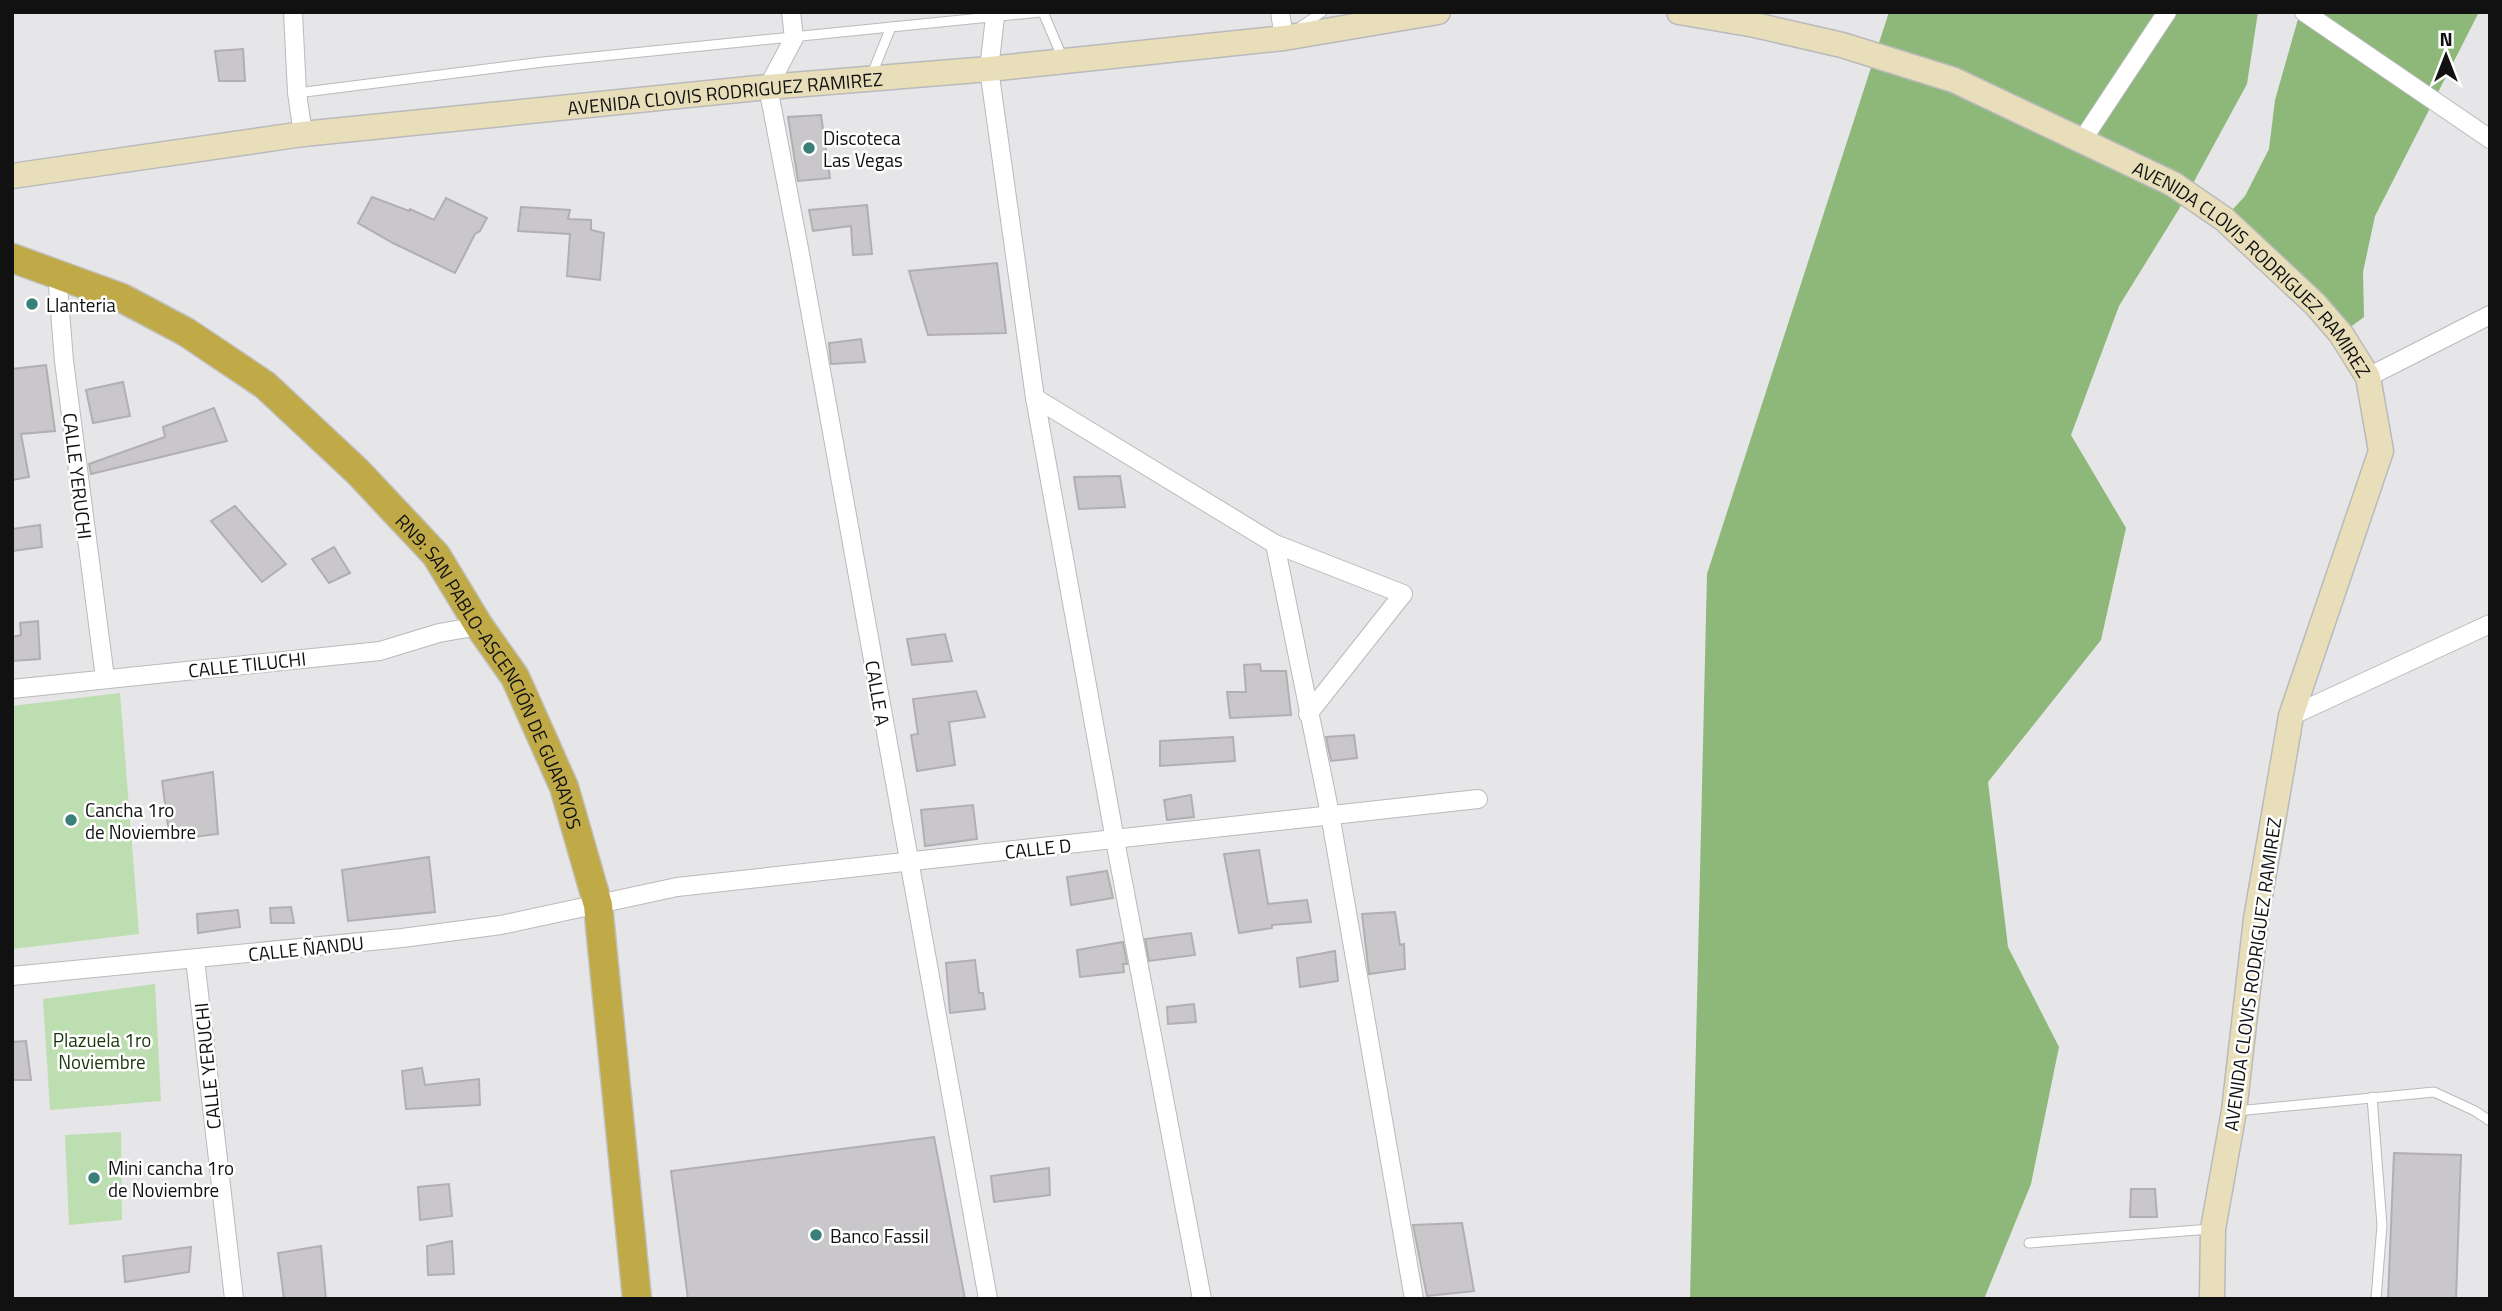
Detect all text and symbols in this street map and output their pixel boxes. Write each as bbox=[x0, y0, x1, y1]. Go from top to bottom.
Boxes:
north arrow bbox=[2411, 21, 2481, 91]
text: N bbox=[2439, 24, 2453, 53]
street label: AVENIDA CLOVIS RODRIGUEZ RAMIREZ bbox=[566, 63, 884, 122]
place label: Discoteca Las Vegas bbox=[823, 123, 903, 174]
marker: Discoteca Las Vegas bbox=[801, 140, 817, 156]
street label: AVENIDA CLOVIS RODRIGUEZ RAMIREZ bbox=[2128, 153, 2379, 383]
place label: Llanteria bbox=[46, 290, 116, 319]
marker: Llanteria bbox=[24, 296, 40, 312]
street label: CALLE YERUCHI bbox=[56, 411, 100, 541]
street label: RN9: SAN PABLO-ASCENCIÓN DE GUARAYOS bbox=[389, 507, 590, 832]
street label: CALLE TILUCHI bbox=[187, 643, 307, 685]
street label: CALLE A bbox=[858, 658, 898, 728]
place label: Cancha 1ro de Noviembre bbox=[85, 795, 196, 846]
marker: Cancha 1ro de Noviembre bbox=[63, 812, 79, 828]
street label: AVENIDA CLOVIS RODRIGUEZ RAMIREZ bbox=[2216, 815, 2288, 1133]
street label: CALLE D bbox=[1003, 830, 1073, 866]
street label: CALLE ÑANDU bbox=[247, 928, 365, 968]
street label: CALLE YERUCHI bbox=[186, 1001, 228, 1131]
park label: Plazuela 1ro Noviembre bbox=[53, 1025, 151, 1076]
place label: Mini cancha 1ro de Noviembre bbox=[108, 1153, 234, 1204]
marker: Mini cancha 1ro de Noviembre bbox=[86, 1170, 102, 1186]
place label: Banco Fassil bbox=[830, 1221, 929, 1250]
marker: Banco Fassil bbox=[808, 1227, 824, 1243]

